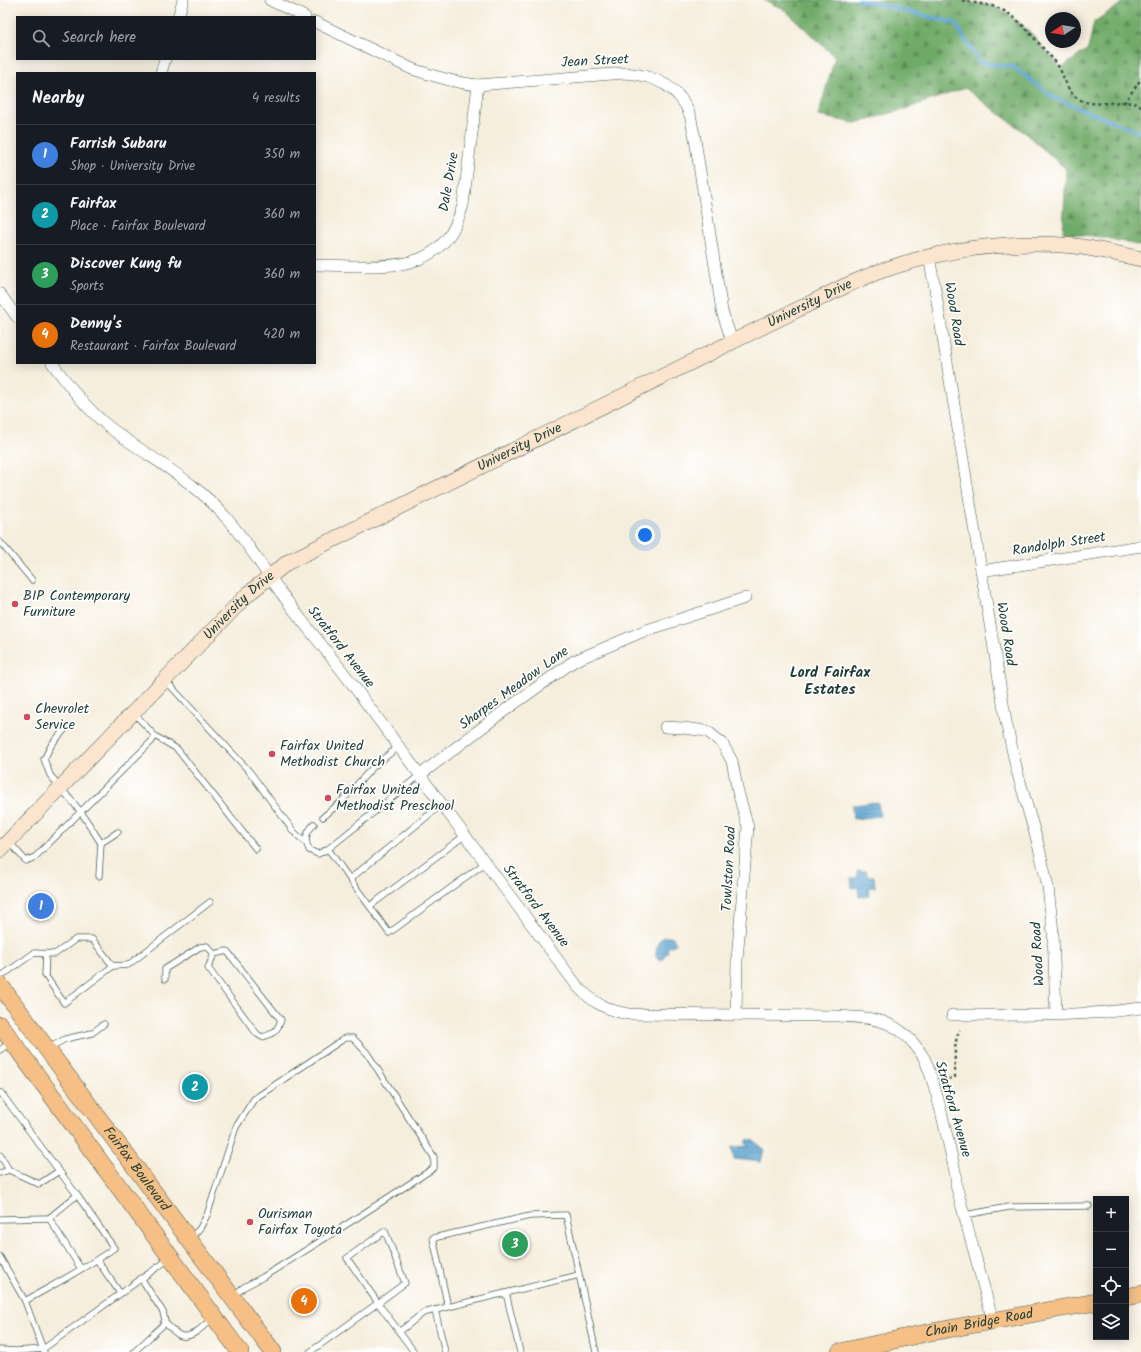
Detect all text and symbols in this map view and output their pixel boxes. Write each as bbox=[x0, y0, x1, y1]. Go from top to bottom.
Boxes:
north arrow bbox=[1045, 12, 1081, 48]
search box bbox=[16, 16, 316, 60]
text: Search here bbox=[62, 26, 136, 50]
icon: search bbox=[30, 27, 52, 49]
street label: Jean Street bbox=[560, 48, 630, 74]
text: Nearby bbox=[32, 85, 84, 112]
text: 4 results bbox=[252, 88, 300, 109]
text: Farrish Subaru bbox=[70, 132, 166, 156]
text: 1 bbox=[43, 144, 47, 165]
text: 350 m bbox=[264, 144, 300, 165]
street label: Dale Drive bbox=[433, 150, 465, 214]
text: Shop · University Drive bbox=[70, 156, 195, 177]
text: Fairfax bbox=[70, 192, 116, 216]
text: 2 bbox=[41, 204, 49, 225]
text: 360 m bbox=[263, 204, 300, 225]
text: Place · Fairfax Boulevard bbox=[70, 216, 205, 237]
text: Discover Kung fu bbox=[70, 252, 181, 276]
text: 3 bbox=[41, 264, 49, 285]
text: 360 m bbox=[263, 264, 300, 285]
street label: University Drive bbox=[764, 273, 856, 334]
text: Sports bbox=[70, 276, 104, 297]
street label: Wood Road bbox=[938, 281, 970, 348]
text: Denny's bbox=[70, 312, 122, 336]
text: 4 bbox=[41, 324, 49, 345]
text: 420 m bbox=[263, 324, 300, 345]
text: Restaurant · Fairfax Boulevard bbox=[70, 336, 236, 357]
street label: University Drive bbox=[473, 417, 566, 478]
your location bbox=[635, 525, 655, 545]
street label: Randolph Street bbox=[1011, 526, 1108, 562]
street label: University Drive bbox=[198, 565, 280, 645]
place label: BIP Contemporary Furniture bbox=[23, 585, 130, 623]
marker: BIP Contemporary Furniture bbox=[10, 599, 20, 609]
street label: Stratford Avenue bbox=[302, 601, 381, 694]
street label: Wood Road bbox=[990, 601, 1022, 668]
street label: Sharpes Meadow Lane bbox=[455, 640, 574, 735]
district label: Lord Fairfax Estates bbox=[790, 661, 871, 702]
place label: Chevrolet Service bbox=[35, 698, 90, 736]
marker: Chevrolet Service bbox=[22, 712, 32, 722]
place label: Fairfax United Methodist Church bbox=[280, 735, 385, 773]
marker: Fairfax United Methodist Church bbox=[267, 749, 277, 759]
place label: Fairfax United Methodist Preschool bbox=[336, 779, 455, 817]
marker: Fairfax United Methodist Preschool bbox=[323, 793, 333, 803]
street label: Towlston Road bbox=[716, 825, 742, 912]
street label: Stratford Avenue bbox=[497, 860, 575, 953]
pin: 1 bbox=[28, 891, 54, 921]
street label: Wood Road bbox=[1025, 920, 1051, 987]
street label: Stratford Avenue bbox=[929, 1058, 977, 1161]
pin: 2 bbox=[182, 1072, 208, 1102]
street label: Fairfax Boulevard bbox=[97, 1122, 176, 1217]
map controls bbox=[1093, 1196, 1129, 1340]
button: + bbox=[1093, 1196, 1129, 1232]
place label: Ourisman Fairfax Toyota bbox=[258, 1203, 342, 1241]
marker: Ourisman Fairfax Toyota bbox=[245, 1217, 255, 1227]
pin: 3 bbox=[502, 1229, 528, 1259]
button: − bbox=[1093, 1232, 1129, 1268]
button: locate bbox=[1093, 1268, 1129, 1304]
pin: 4 bbox=[291, 1286, 317, 1316]
street label: Chain Bridge Road bbox=[923, 1303, 1036, 1344]
button: layers bbox=[1093, 1304, 1129, 1340]

